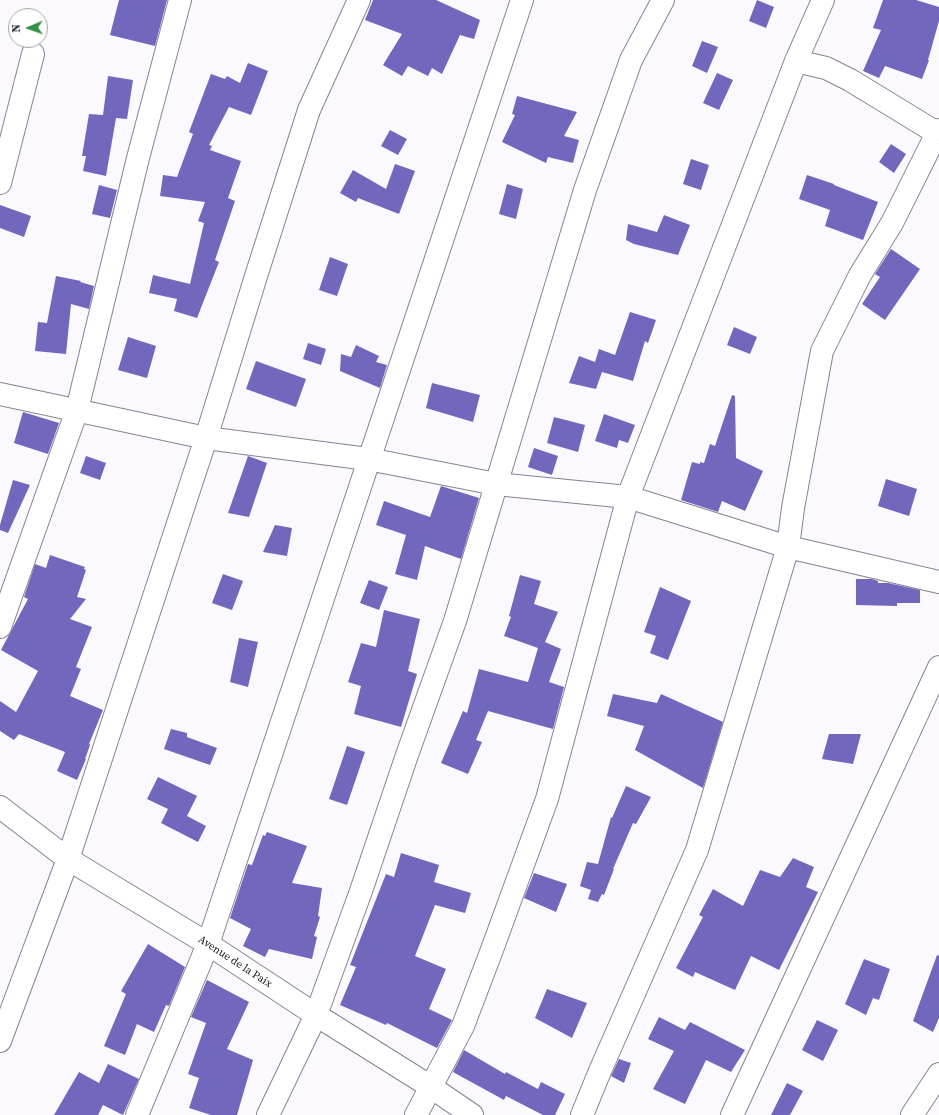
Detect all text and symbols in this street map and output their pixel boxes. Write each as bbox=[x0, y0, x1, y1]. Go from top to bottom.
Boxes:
north arrow bbox=[8, 8, 48, 48]
text: N bbox=[9, 24, 24, 33]
street label: Avenue de la Paix bbox=[196, 933, 274, 991]

